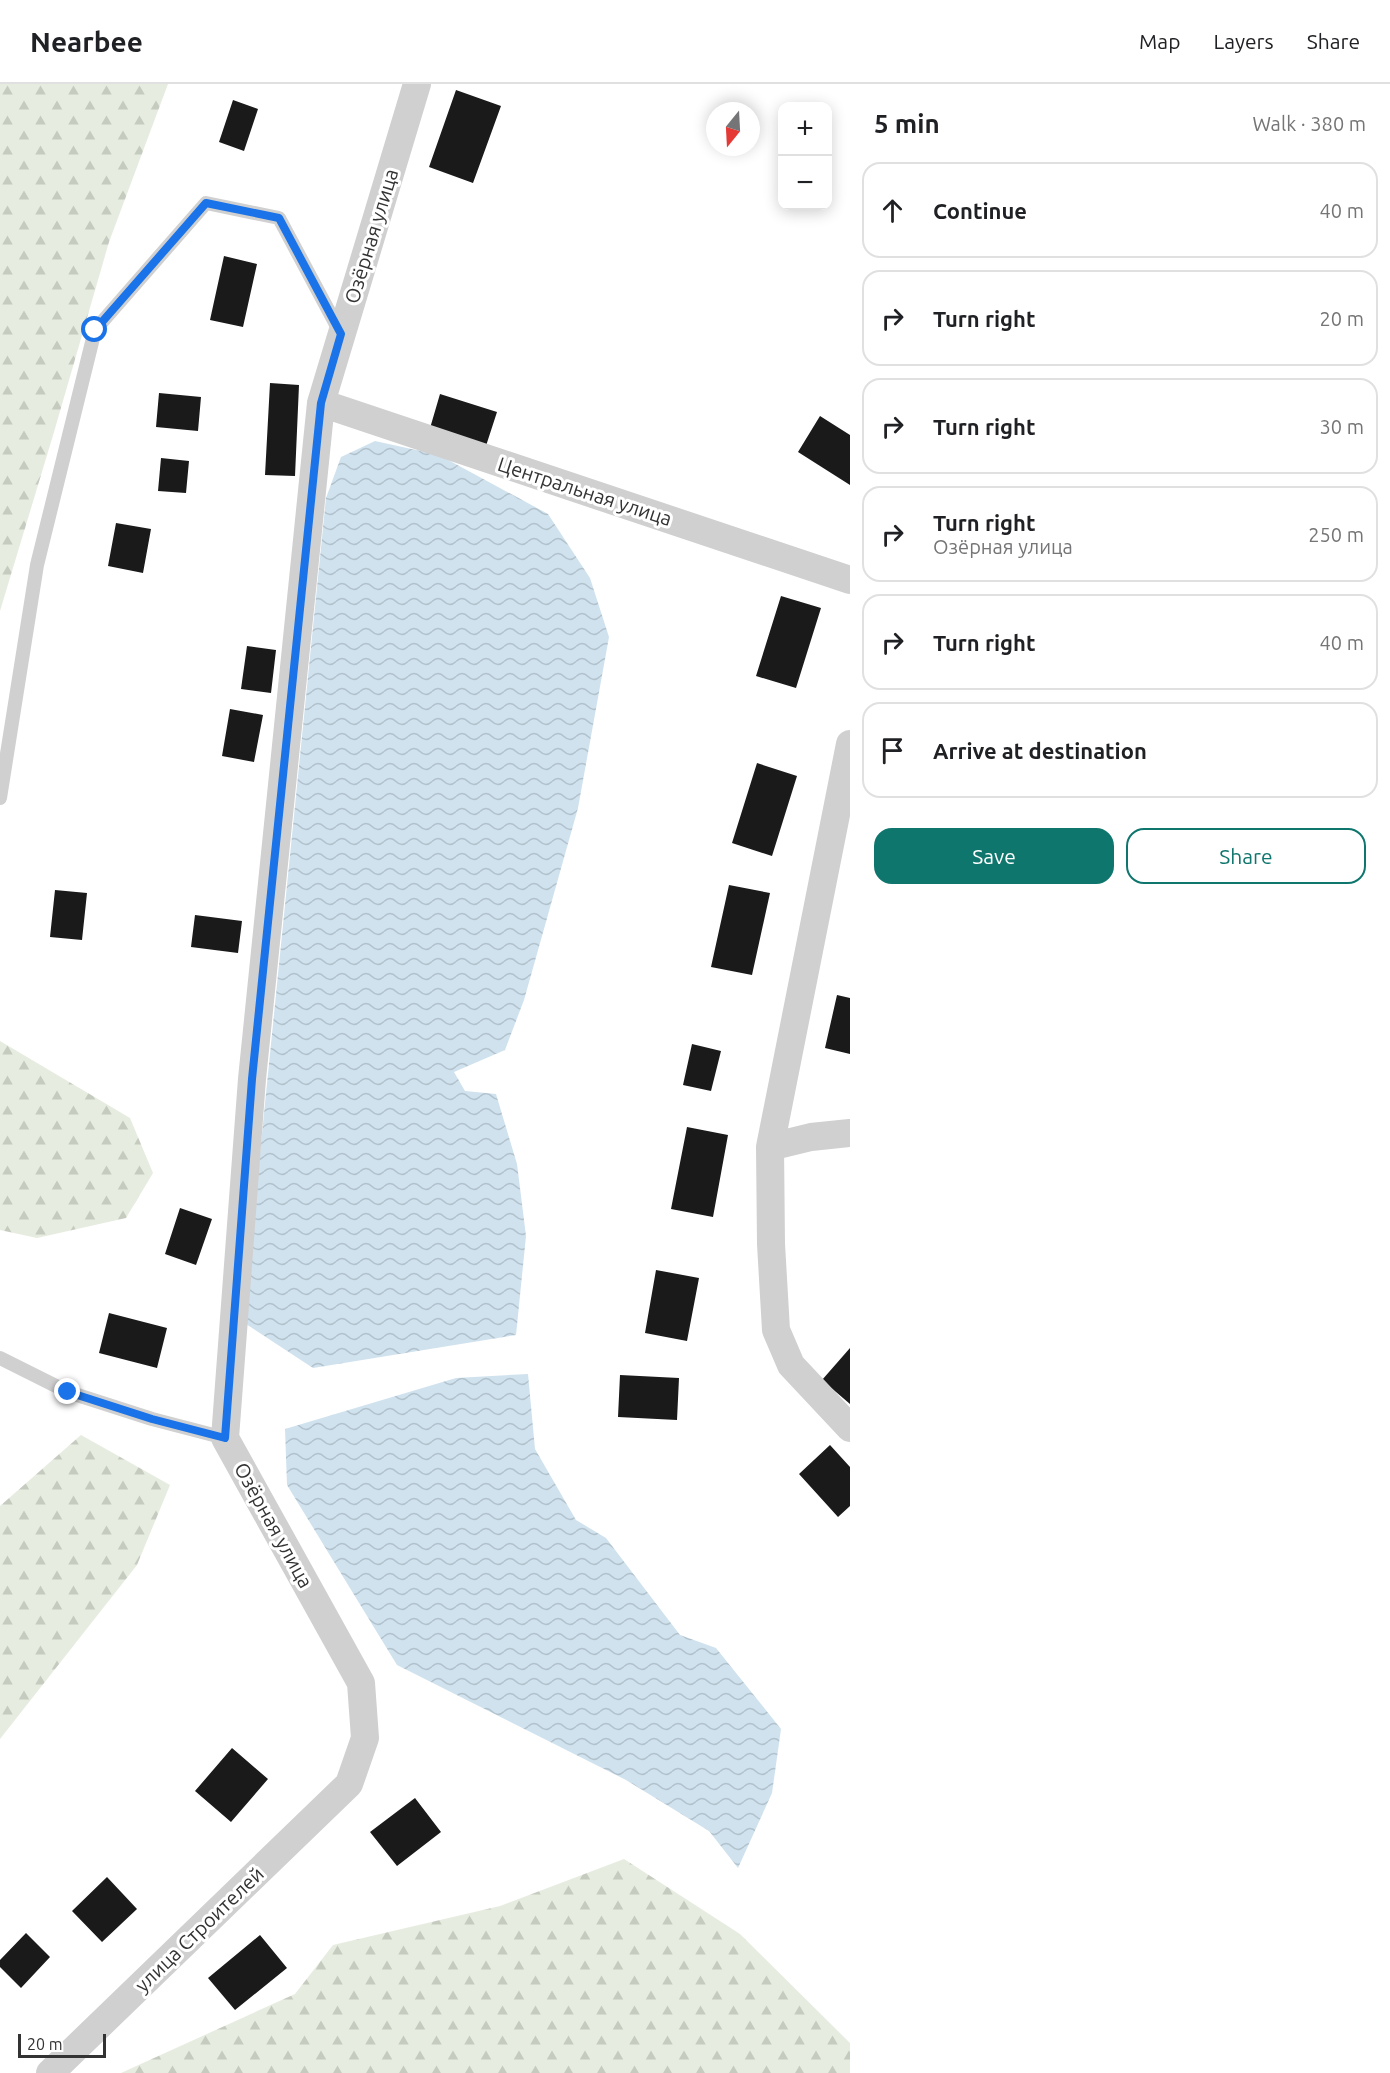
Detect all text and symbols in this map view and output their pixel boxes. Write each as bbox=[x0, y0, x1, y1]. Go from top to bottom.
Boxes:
text: Nearbee bbox=[30, 26, 143, 57]
text: Map bbox=[1139, 29, 1180, 53]
text: Layers bbox=[1213, 29, 1274, 53]
text: Share bbox=[1307, 29, 1360, 53]
north arrow bbox=[706, 102, 760, 156]
map controls bbox=[778, 102, 832, 210]
button: + bbox=[778, 102, 832, 156]
text: 5 min bbox=[874, 109, 940, 138]
text: Walk · 380 m bbox=[1253, 112, 1366, 135]
button: − bbox=[778, 156, 832, 210]
street label: Озёрная улица bbox=[340, 166, 402, 306]
icon: ahead bbox=[876, 194, 909, 227]
text: Continue bbox=[933, 198, 1027, 223]
text: 40 m bbox=[1320, 199, 1364, 222]
icon: right bbox=[876, 302, 909, 335]
text: Turn right bbox=[933, 306, 1035, 331]
text: 20 m bbox=[1320, 307, 1364, 330]
route start bbox=[81, 316, 107, 342]
icon: right bbox=[876, 410, 909, 443]
text: Turn right bbox=[933, 414, 1035, 439]
text: 30 m bbox=[1320, 415, 1364, 438]
street label: Центральная улица bbox=[495, 452, 675, 530]
text: Turn right bbox=[933, 510, 1035, 535]
icon: right bbox=[876, 518, 909, 551]
text: 250 m bbox=[1308, 523, 1364, 546]
text: Озёрная улица bbox=[933, 535, 1073, 558]
icon: right bbox=[876, 626, 909, 659]
text: Turn right bbox=[933, 630, 1035, 655]
text: 40 m bbox=[1320, 631, 1364, 654]
icon: arrive bbox=[876, 734, 909, 767]
text: Arrive at destination bbox=[933, 738, 1147, 763]
button: Save bbox=[874, 828, 1114, 884]
button: Share bbox=[1126, 828, 1366, 884]
route end bbox=[54, 1378, 80, 1404]
street label: Озёрная улица bbox=[230, 1458, 318, 1592]
street label: улица Строителей bbox=[130, 1862, 268, 1996]
scale bar bbox=[18, 2031, 106, 2058]
text: 20 m bbox=[27, 2035, 63, 2053]

